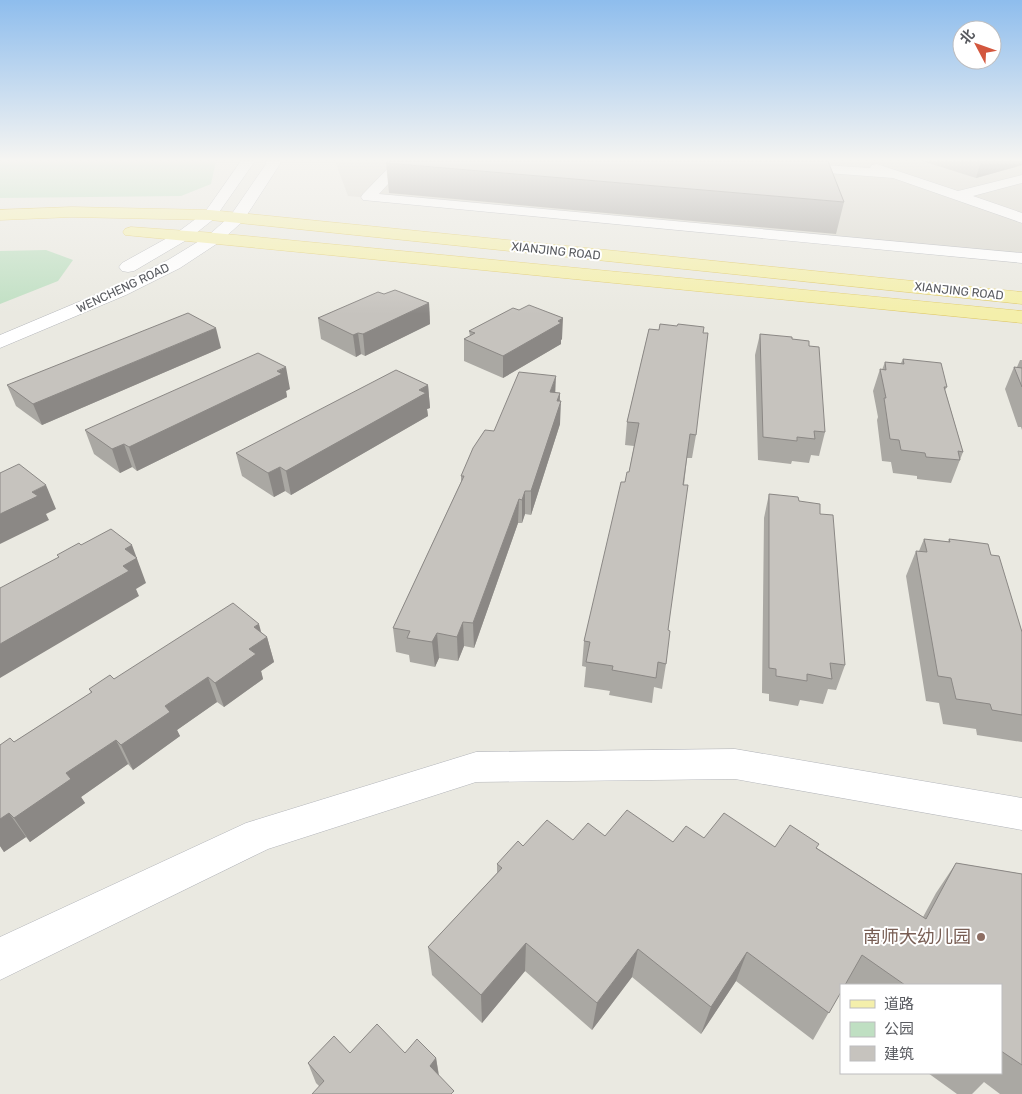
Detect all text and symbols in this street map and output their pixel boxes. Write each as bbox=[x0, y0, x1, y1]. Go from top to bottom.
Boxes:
north arrow bbox=[952, 20, 1002, 70]
text: 北 bbox=[957, 26, 979, 48]
street label: XIANJING ROAD bbox=[511, 239, 601, 263]
street label: WENCHENG ROAD bbox=[74, 260, 172, 316]
street label: XIANJING ROAD bbox=[914, 279, 1004, 303]
place label: 南师大幼儿园 bbox=[863, 926, 971, 948]
marker: 南师大幼儿园 bbox=[975, 931, 987, 943]
legend bbox=[840, 984, 1002, 1074]
text: 道路 bbox=[884, 995, 914, 1013]
text: 公园 bbox=[884, 1020, 914, 1038]
text: 建筑 bbox=[884, 1045, 914, 1063]

